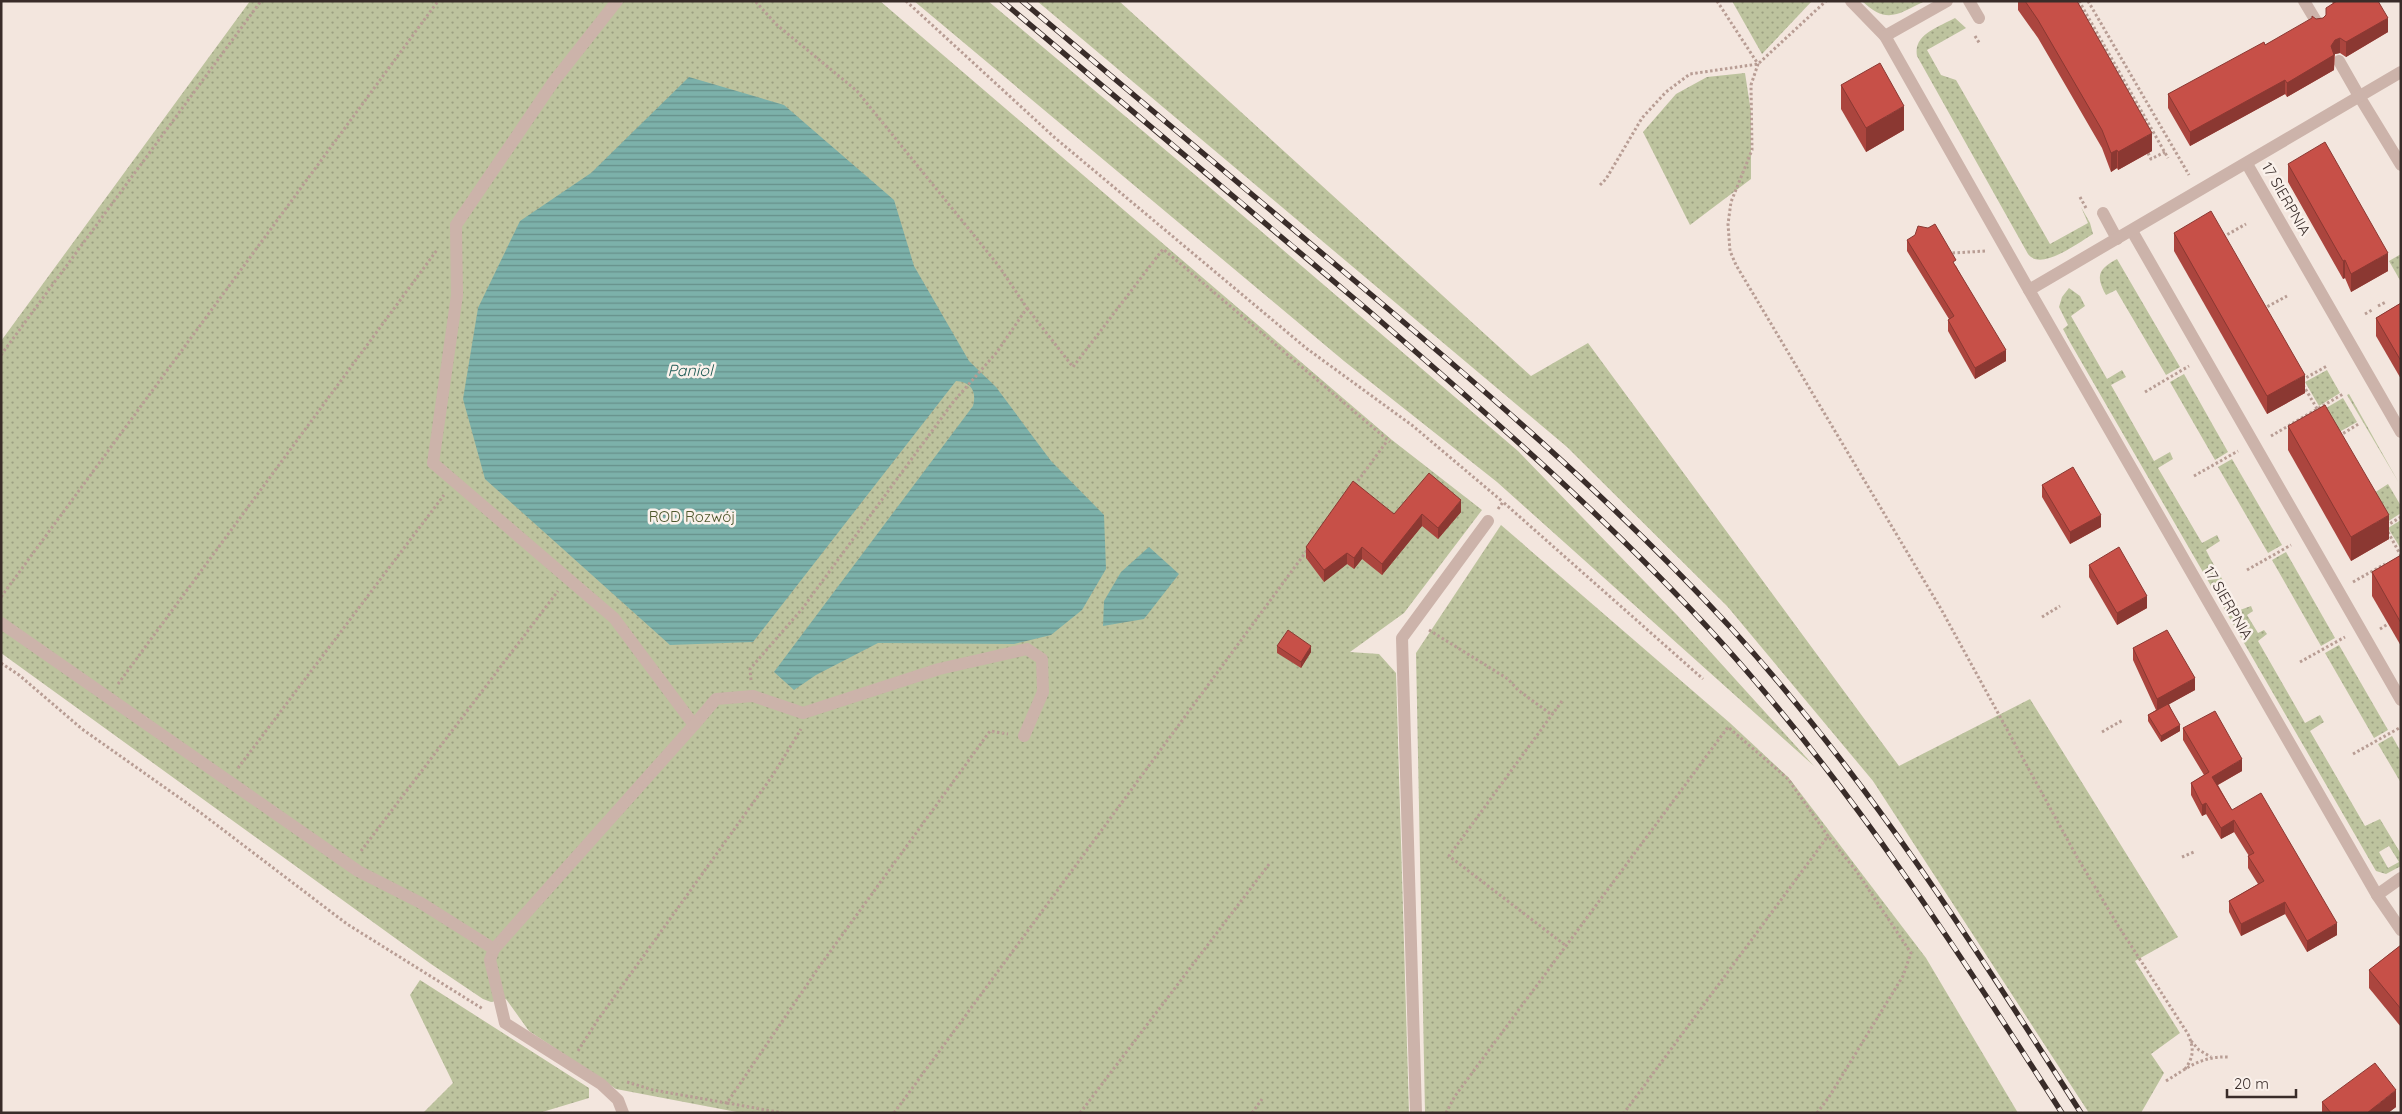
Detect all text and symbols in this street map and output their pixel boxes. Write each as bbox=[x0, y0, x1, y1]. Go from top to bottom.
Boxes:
street label: 17 SIERPNIA bbox=[2258, 159, 2315, 239]
water label: Paniol bbox=[667, 360, 715, 380]
park label: ROD Rozwój bbox=[649, 507, 735, 526]
street label: 17 SIERPNIA bbox=[2200, 563, 2257, 643]
scale bar bbox=[2227, 1066, 2296, 1098]
text: 20 m bbox=[2234, 1074, 2269, 1093]

